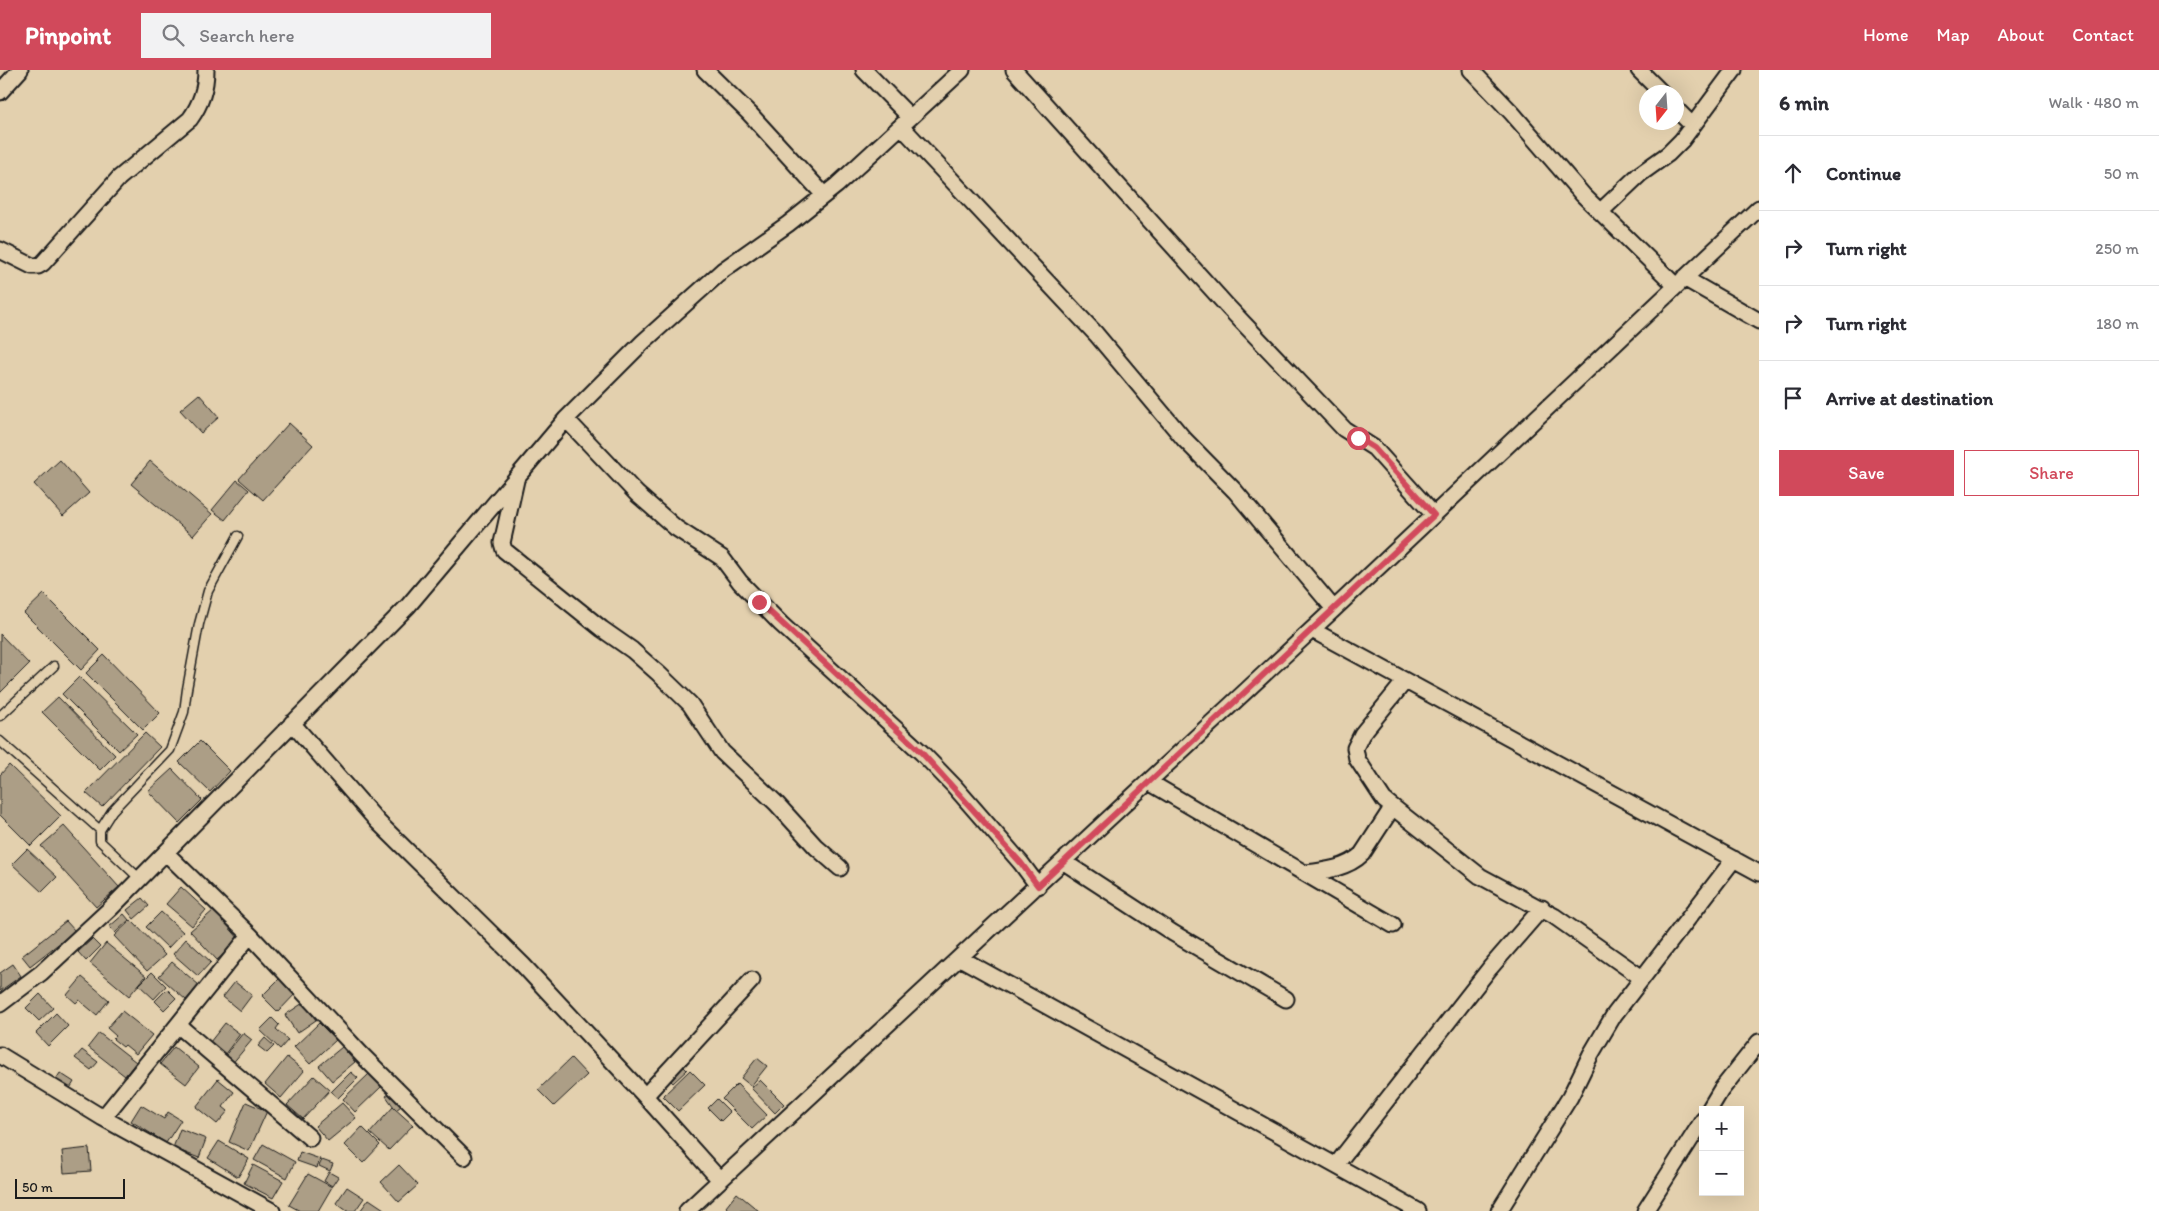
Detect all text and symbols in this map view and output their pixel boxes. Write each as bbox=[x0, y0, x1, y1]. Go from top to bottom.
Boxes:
search box bbox=[141, 13, 491, 58]
text: Pinpoint bbox=[25, 21, 111, 50]
icon: search bbox=[159, 21, 187, 49]
text: Search here bbox=[199, 24, 294, 47]
text: Home bbox=[1863, 24, 1909, 46]
text: Map bbox=[1937, 24, 1970, 46]
text: About bbox=[1998, 24, 2044, 46]
text: Contact bbox=[2072, 24, 2134, 46]
north arrow bbox=[1639, 85, 1684, 130]
text: 6 min bbox=[1779, 90, 1829, 115]
text: Walk · 480 m bbox=[2049, 93, 2139, 112]
icon: ahead bbox=[1779, 159, 1807, 187]
text: Continue bbox=[1826, 162, 1901, 185]
text: 50 m bbox=[2104, 164, 2139, 183]
icon: right bbox=[1779, 234, 1807, 262]
text: Turn right bbox=[1826, 237, 1907, 260]
text: 250 m bbox=[2095, 239, 2139, 258]
icon: right bbox=[1779, 309, 1807, 337]
text: Turn right bbox=[1826, 312, 1907, 335]
text: 180 m bbox=[2096, 314, 2139, 333]
icon: arrive bbox=[1779, 384, 1807, 412]
text: Arrive at destination bbox=[1826, 387, 1993, 410]
route start bbox=[1347, 427, 1370, 450]
button: Save bbox=[1779, 450, 1954, 496]
button: Share bbox=[1964, 450, 2139, 496]
route end bbox=[748, 591, 771, 614]
map controls bbox=[1699, 1106, 1744, 1196]
button: + bbox=[1699, 1106, 1744, 1151]
button: − bbox=[1699, 1151, 1744, 1196]
scale bar bbox=[15, 1176, 125, 1199]
text: 50 m bbox=[22, 1179, 53, 1196]

